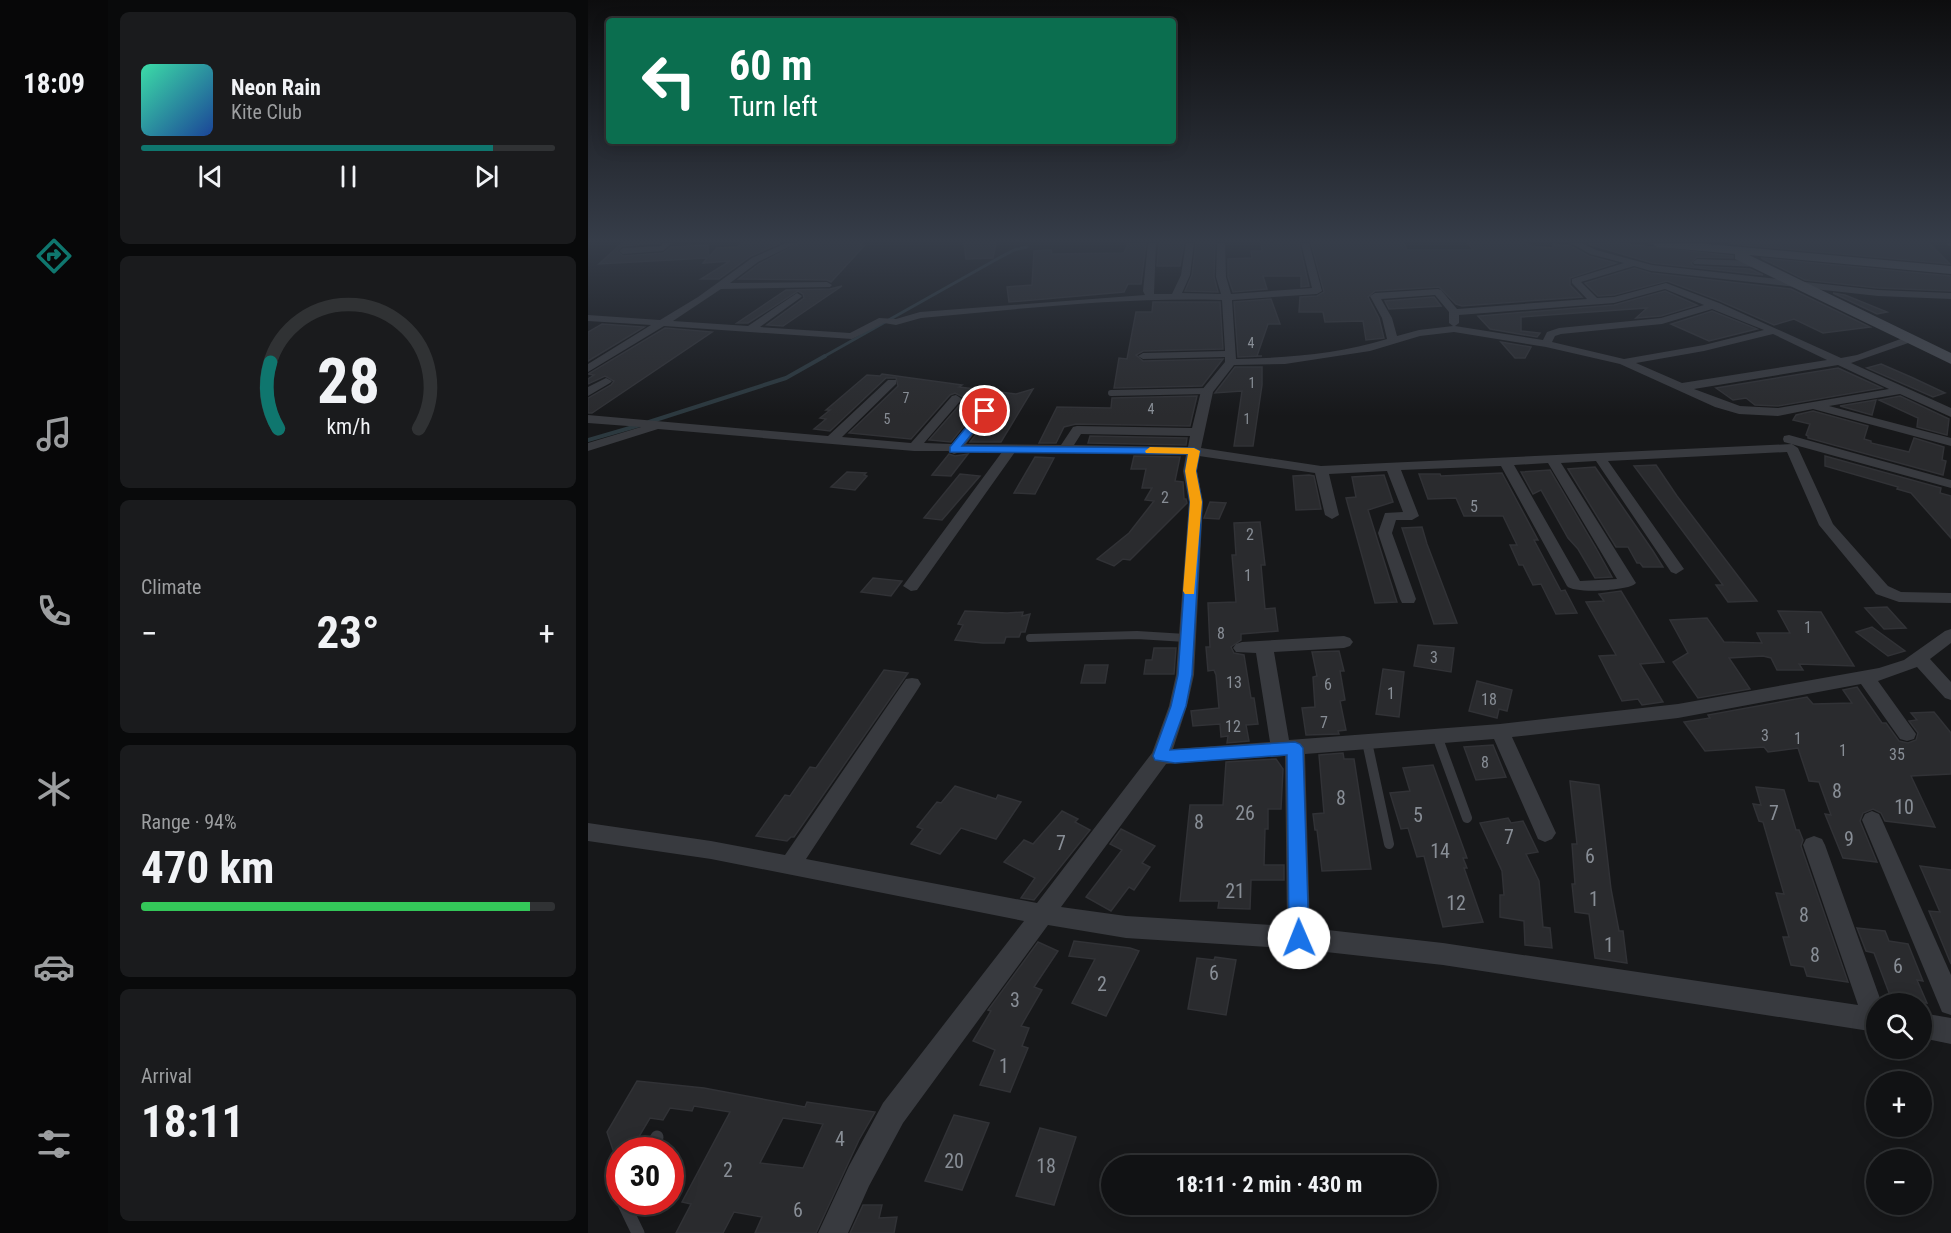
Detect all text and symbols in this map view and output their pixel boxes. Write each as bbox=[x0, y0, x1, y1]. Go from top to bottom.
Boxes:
text: 60 m bbox=[729, 41, 812, 90]
icon: left bbox=[630, 42, 708, 120]
text: 18:09 bbox=[23, 68, 85, 100]
text: Neon Rain bbox=[231, 75, 321, 100]
text: Turn left bbox=[729, 91, 818, 123]
text: Kite Club bbox=[231, 100, 302, 124]
icon: previous bbox=[194, 160, 227, 193]
icon: pause bbox=[332, 160, 365, 193]
icon: next bbox=[470, 160, 503, 193]
icon: directions bbox=[33, 235, 75, 277]
house number: 4 bbox=[1248, 335, 1255, 351]
text: 28 bbox=[316, 345, 380, 418]
house number: 1 bbox=[1249, 375, 1255, 391]
pin bbox=[959, 385, 1010, 436]
house number: 7 bbox=[903, 390, 910, 406]
icon: arrive bbox=[968, 394, 1001, 427]
house number: 4 bbox=[1148, 401, 1155, 417]
house number: 5 bbox=[884, 411, 891, 427]
house number: 1 bbox=[1244, 411, 1250, 427]
icon: music bbox=[33, 413, 75, 455]
text: km/h bbox=[326, 415, 370, 440]
house number: 2 bbox=[1161, 488, 1169, 507]
house number: 5 bbox=[1470, 497, 1478, 516]
house number: 2 bbox=[1246, 525, 1254, 544]
house number: 1 bbox=[1244, 566, 1252, 585]
text: Climate bbox=[141, 575, 201, 599]
icon: phone bbox=[33, 590, 75, 632]
text: 23° bbox=[317, 606, 380, 659]
text: − bbox=[141, 614, 158, 653]
text: + bbox=[539, 614, 555, 653]
house number: 1 bbox=[1804, 618, 1812, 637]
house number: 8 bbox=[1217, 624, 1225, 643]
house number: 3 bbox=[1430, 648, 1438, 667]
house number: 13 bbox=[1226, 673, 1242, 692]
house number: 6 bbox=[1324, 675, 1332, 694]
house number: 1 bbox=[1387, 684, 1395, 703]
house number: 18 bbox=[1481, 690, 1497, 709]
house number: 7 bbox=[1320, 713, 1328, 732]
house number: 12 bbox=[1225, 717, 1241, 736]
house number: 3 bbox=[1761, 726, 1769, 745]
house number: 1 bbox=[1794, 729, 1802, 748]
house number: 1 bbox=[1839, 741, 1847, 760]
house number: 35 bbox=[1889, 745, 1905, 764]
house number: 8 bbox=[1481, 753, 1489, 772]
icon: climate bbox=[33, 768, 75, 810]
house number: 8 bbox=[1832, 779, 1842, 803]
house number: 8 bbox=[1336, 786, 1346, 810]
house number: 10 bbox=[1894, 795, 1914, 819]
house number: 26 bbox=[1235, 801, 1255, 825]
house number: 7 bbox=[1769, 801, 1779, 825]
house number: 5 bbox=[1413, 803, 1423, 827]
text: Range · 94% bbox=[141, 810, 237, 834]
house number: 8 bbox=[1194, 810, 1204, 834]
house number: 7 bbox=[1504, 825, 1514, 849]
house number: 9 bbox=[1844, 827, 1854, 851]
house number: 7 bbox=[1056, 831, 1066, 855]
house number: 14 bbox=[1430, 839, 1450, 863]
text: 470 km bbox=[141, 841, 274, 894]
house number: 6 bbox=[1585, 844, 1595, 868]
house number: 21 bbox=[1225, 879, 1245, 903]
house number: 1 bbox=[1589, 887, 1599, 911]
house number: 12 bbox=[1446, 891, 1466, 915]
house number: 8 bbox=[1799, 903, 1809, 927]
position arrow bbox=[1267, 906, 1331, 970]
house number: 1 bbox=[1604, 933, 1614, 957]
house number: 8 bbox=[1810, 943, 1820, 967]
icon: car bbox=[33, 946, 75, 988]
house number: 6 bbox=[1893, 954, 1903, 978]
house number: 6 bbox=[1209, 961, 1219, 985]
house number: 2 bbox=[1097, 972, 1107, 996]
house number: 3 bbox=[1010, 988, 1020, 1012]
map controls bbox=[1866, 993, 1932, 1215]
button: search bbox=[1866, 993, 1932, 1059]
house number: 1 bbox=[999, 1054, 1009, 1078]
text: Arrival bbox=[141, 1064, 192, 1088]
button: + bbox=[1866, 1071, 1932, 1137]
text: 18:11 bbox=[141, 1095, 244, 1148]
icon: filters bbox=[33, 1123, 75, 1165]
house number: 4 bbox=[835, 1127, 845, 1151]
speed limit sign: 30 bbox=[606, 1137, 684, 1215]
house number: 20 bbox=[944, 1149, 964, 1173]
button: − bbox=[1866, 1149, 1932, 1215]
house number: 18 bbox=[1036, 1154, 1056, 1178]
house number: 2 bbox=[723, 1158, 733, 1182]
text: 18:11 · 2 min · 430 m bbox=[1176, 1172, 1362, 1197]
house number: 6 bbox=[793, 1198, 803, 1222]

